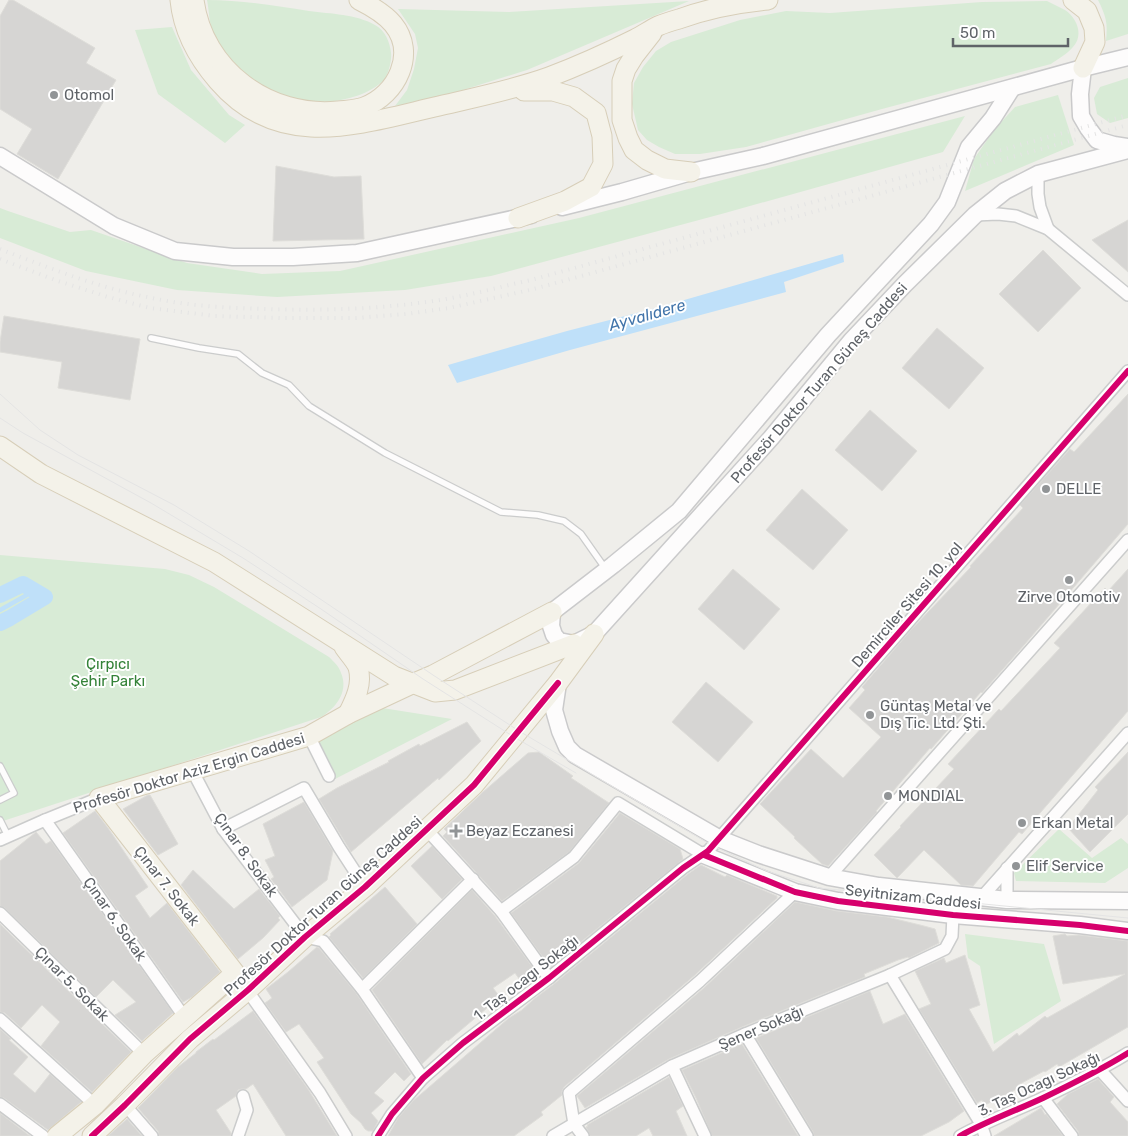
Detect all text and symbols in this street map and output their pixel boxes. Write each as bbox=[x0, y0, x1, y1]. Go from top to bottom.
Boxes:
scale bar bbox=[953, 15, 1068, 47]
text: 50 m bbox=[960, 24, 995, 42]
place label: Otomol bbox=[64, 86, 114, 104]
marker: Otomol bbox=[48, 89, 60, 101]
street label: Profesör Doktor Turan Güneş Caddesi bbox=[727, 279, 911, 487]
water label: Ayvalıdere bbox=[606, 295, 687, 335]
place label: DELLE bbox=[1056, 480, 1101, 498]
marker: DELLE bbox=[1040, 483, 1052, 495]
street label: Demirciler Sitesi 10. yol bbox=[848, 539, 966, 671]
marker: Zirve Otomotiv bbox=[1063, 574, 1075, 586]
place label: Zirve Otomotiv bbox=[1018, 588, 1120, 606]
park label: Çırpıcı Şehir Parkı bbox=[71, 655, 145, 690]
place label: Güntaş Metal ve Dış Tic. Ltd. Şti. bbox=[880, 697, 991, 732]
marker: Güntaş Metal ve Dış Tic. Ltd. Şti. bbox=[864, 709, 876, 721]
street label: Profesör Doktor Aziz Ergin Caddesi bbox=[71, 729, 307, 817]
place label: MONDIAL bbox=[898, 787, 964, 805]
marker: MONDIAL bbox=[882, 790, 894, 802]
street label: Çınar 8. Sokak bbox=[210, 810, 282, 901]
street label: Profesör Doktor Turan Güneş Caddesi bbox=[220, 812, 426, 1000]
place label: Erkan Metal bbox=[1032, 814, 1113, 832]
marker: Erkan Metal bbox=[1016, 817, 1028, 829]
place label: Beyaz Eczanesi bbox=[466, 822, 574, 840]
marker: Beyaz Eczanesi bbox=[450, 825, 462, 837]
street label: Çınar 7. Sokak bbox=[130, 843, 204, 929]
place label: Elif Service bbox=[1026, 857, 1104, 875]
marker: Elif Service bbox=[1010, 860, 1022, 872]
street label: Çınar 6. Sokak bbox=[79, 874, 151, 965]
street label: Seyitnizam Caddesi bbox=[844, 881, 982, 913]
street label: 1. Taş ocagı Sokağı bbox=[470, 931, 582, 1025]
street label: Çınar 5. Sokak bbox=[31, 943, 113, 1025]
street label: Şener Sokağı bbox=[716, 1002, 806, 1054]
street label: 3. Taş Ocagı Sokağı bbox=[975, 1048, 1103, 1120]

